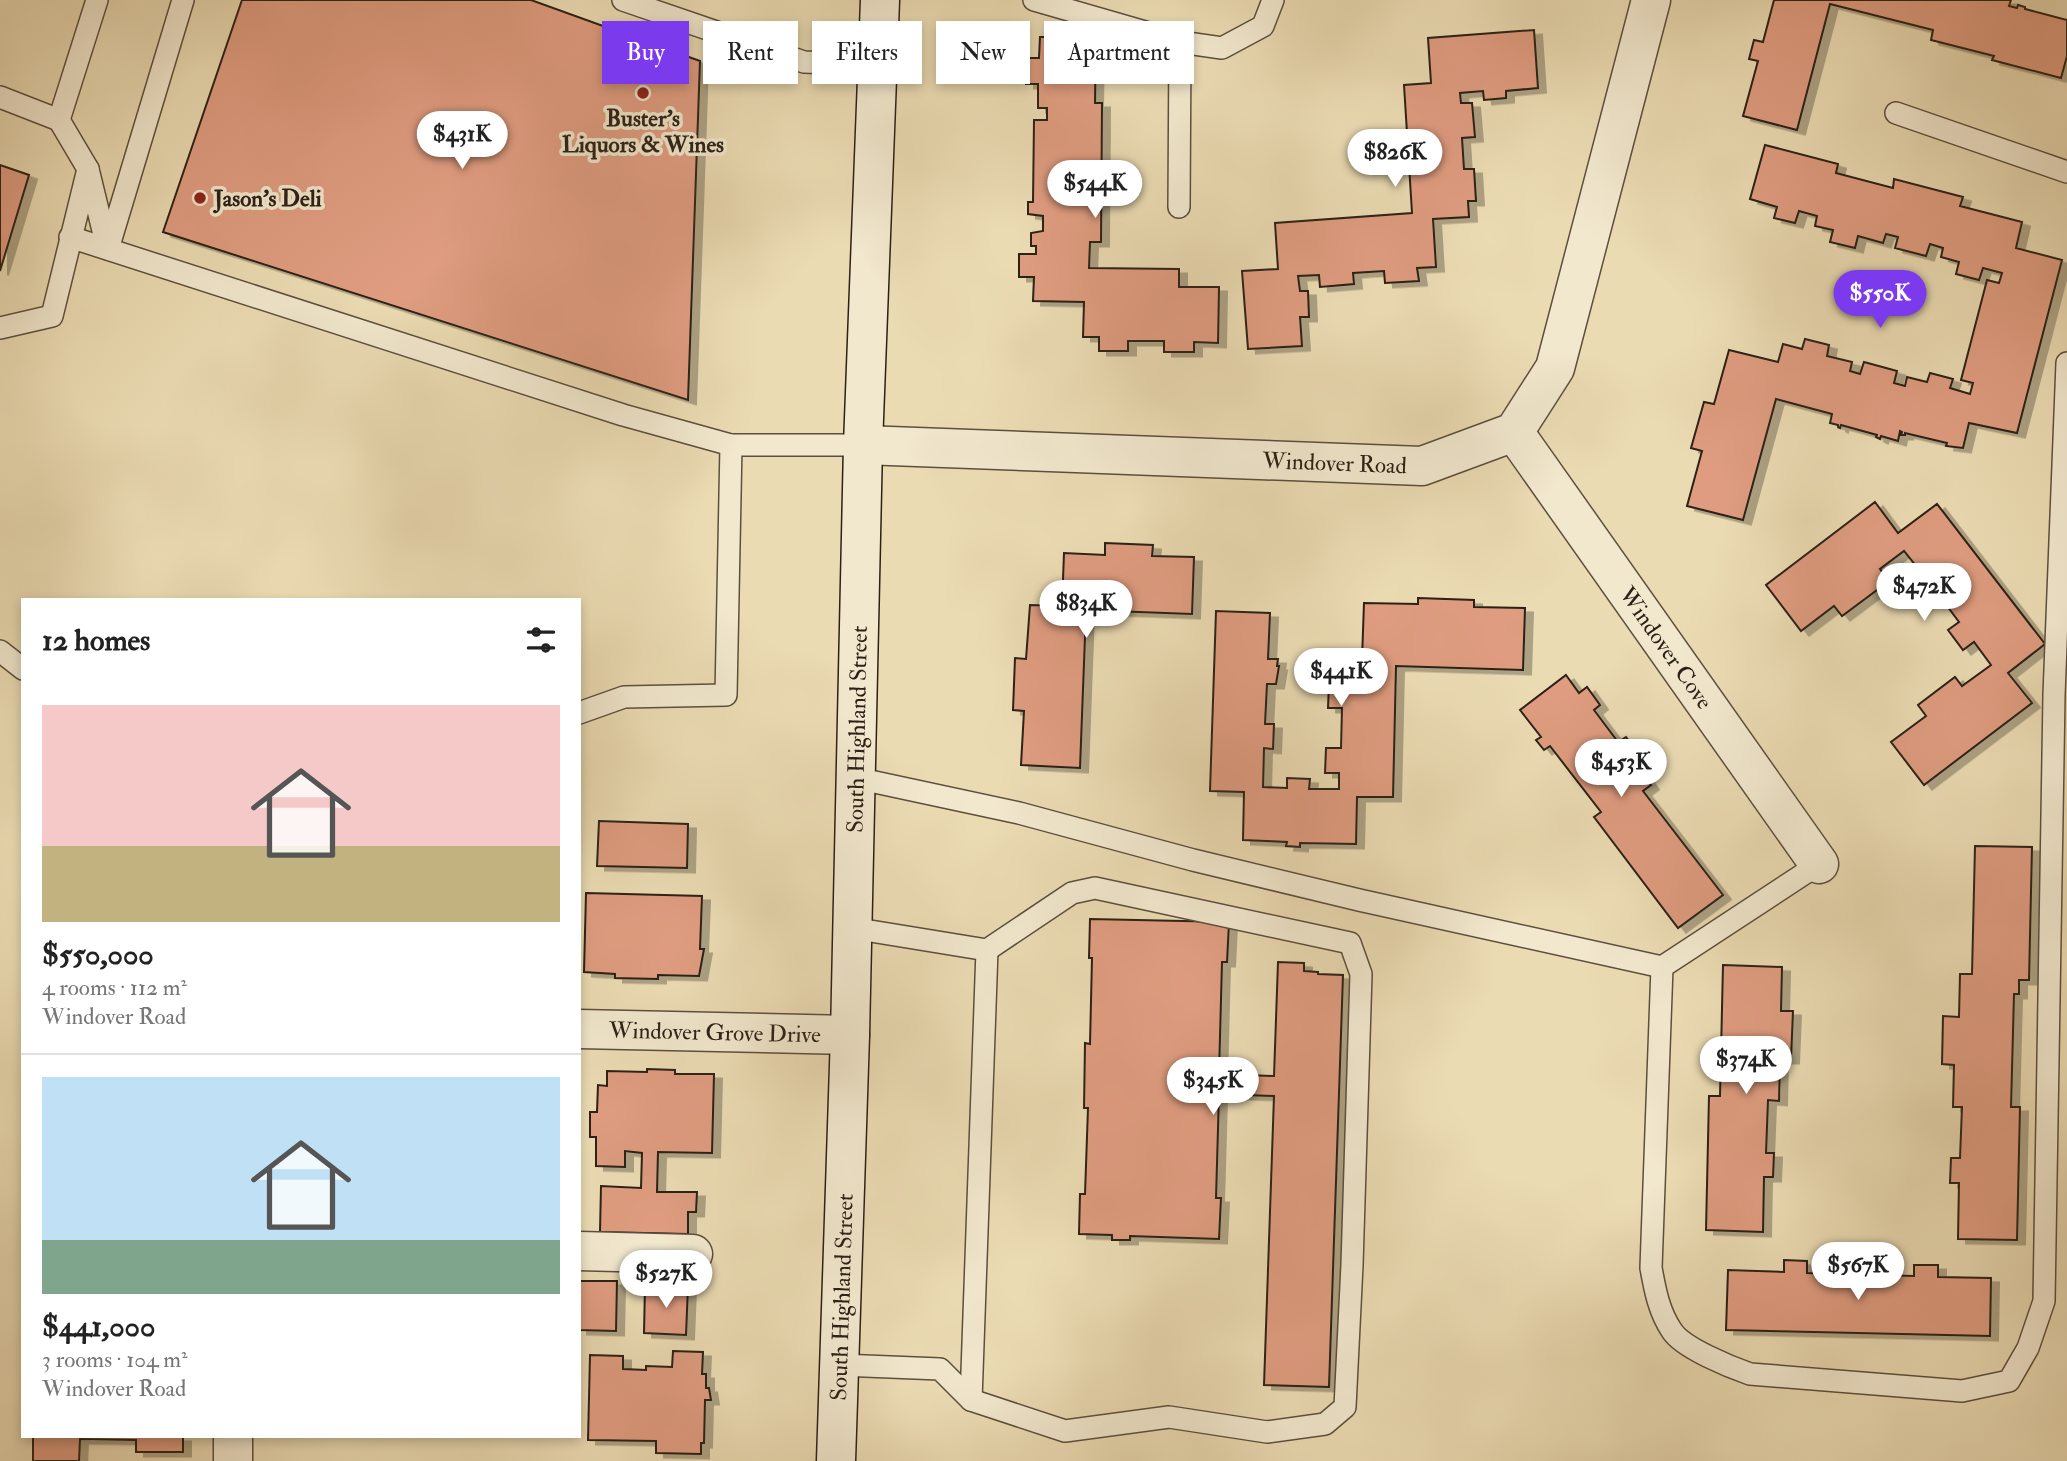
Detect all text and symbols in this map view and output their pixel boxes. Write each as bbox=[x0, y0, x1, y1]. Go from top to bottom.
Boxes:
chip: Buy bbox=[602, 21, 689, 84]
chip: Rent bbox=[703, 21, 798, 84]
chip: Filters bbox=[812, 21, 922, 84]
chip: New bbox=[936, 21, 1030, 84]
chip: Apartment bbox=[1044, 21, 1194, 84]
marker: Buster's Liquors & Wines bbox=[635, 85, 651, 101]
place label: Buster's Liquors & Wines bbox=[562, 104, 724, 160]
pin: $431K bbox=[413, 111, 511, 171]
text: $431K bbox=[433, 119, 491, 148]
pin: $826K bbox=[1346, 130, 1444, 189]
text: $826K bbox=[1363, 137, 1427, 166]
pin: $544K bbox=[1046, 160, 1144, 220]
text: $544K bbox=[1063, 168, 1127, 197]
place label: Jason's Deli bbox=[213, 184, 322, 214]
marker: Jason's Deli bbox=[192, 190, 208, 206]
pin: $550K bbox=[1831, 270, 1929, 330]
text: $550K bbox=[1850, 278, 1910, 307]
street label: Windover Road bbox=[1261, 445, 1407, 480]
pin: $472K bbox=[1875, 564, 1973, 623]
text: $472K bbox=[1892, 571, 1956, 600]
pin: $834K bbox=[1037, 580, 1135, 640]
street label: Windover Cove bbox=[1612, 580, 1720, 715]
text: $834K bbox=[1055, 588, 1117, 617]
icon: filters bbox=[522, 621, 560, 659]
text: 12 homes bbox=[42, 622, 150, 659]
street label: South Highland Street bbox=[840, 625, 874, 833]
pin: $441K bbox=[1292, 648, 1390, 708]
text: $441K bbox=[1310, 656, 1372, 685]
pin: $453K bbox=[1572, 740, 1670, 799]
text: $453K bbox=[1591, 747, 1651, 776]
icon: home bbox=[238, 750, 364, 876]
text: $550,000 bbox=[42, 936, 154, 973]
text: 4 rooms · 112 m² bbox=[42, 973, 187, 1002]
text: Windover Road bbox=[42, 1002, 186, 1031]
street label: Windover Grove Drive bbox=[608, 1015, 822, 1049]
pin: $374K bbox=[1697, 1036, 1795, 1096]
text: $374K bbox=[1716, 1044, 1776, 1073]
pin: $345K bbox=[1164, 1058, 1262, 1117]
text: $345K bbox=[1183, 1065, 1243, 1094]
icon: home bbox=[238, 1122, 364, 1248]
street label: South Highland Street bbox=[823, 1193, 859, 1401]
pin: $567K bbox=[1809, 1242, 1907, 1302]
pin: $527K bbox=[617, 1250, 715, 1310]
text: $567K bbox=[1827, 1250, 1889, 1279]
text: $527K bbox=[635, 1258, 697, 1287]
text: $441,000 bbox=[42, 1308, 155, 1345]
text: 3 rooms · 104 m² bbox=[42, 1345, 188, 1374]
text: Windover Road bbox=[42, 1374, 186, 1403]

